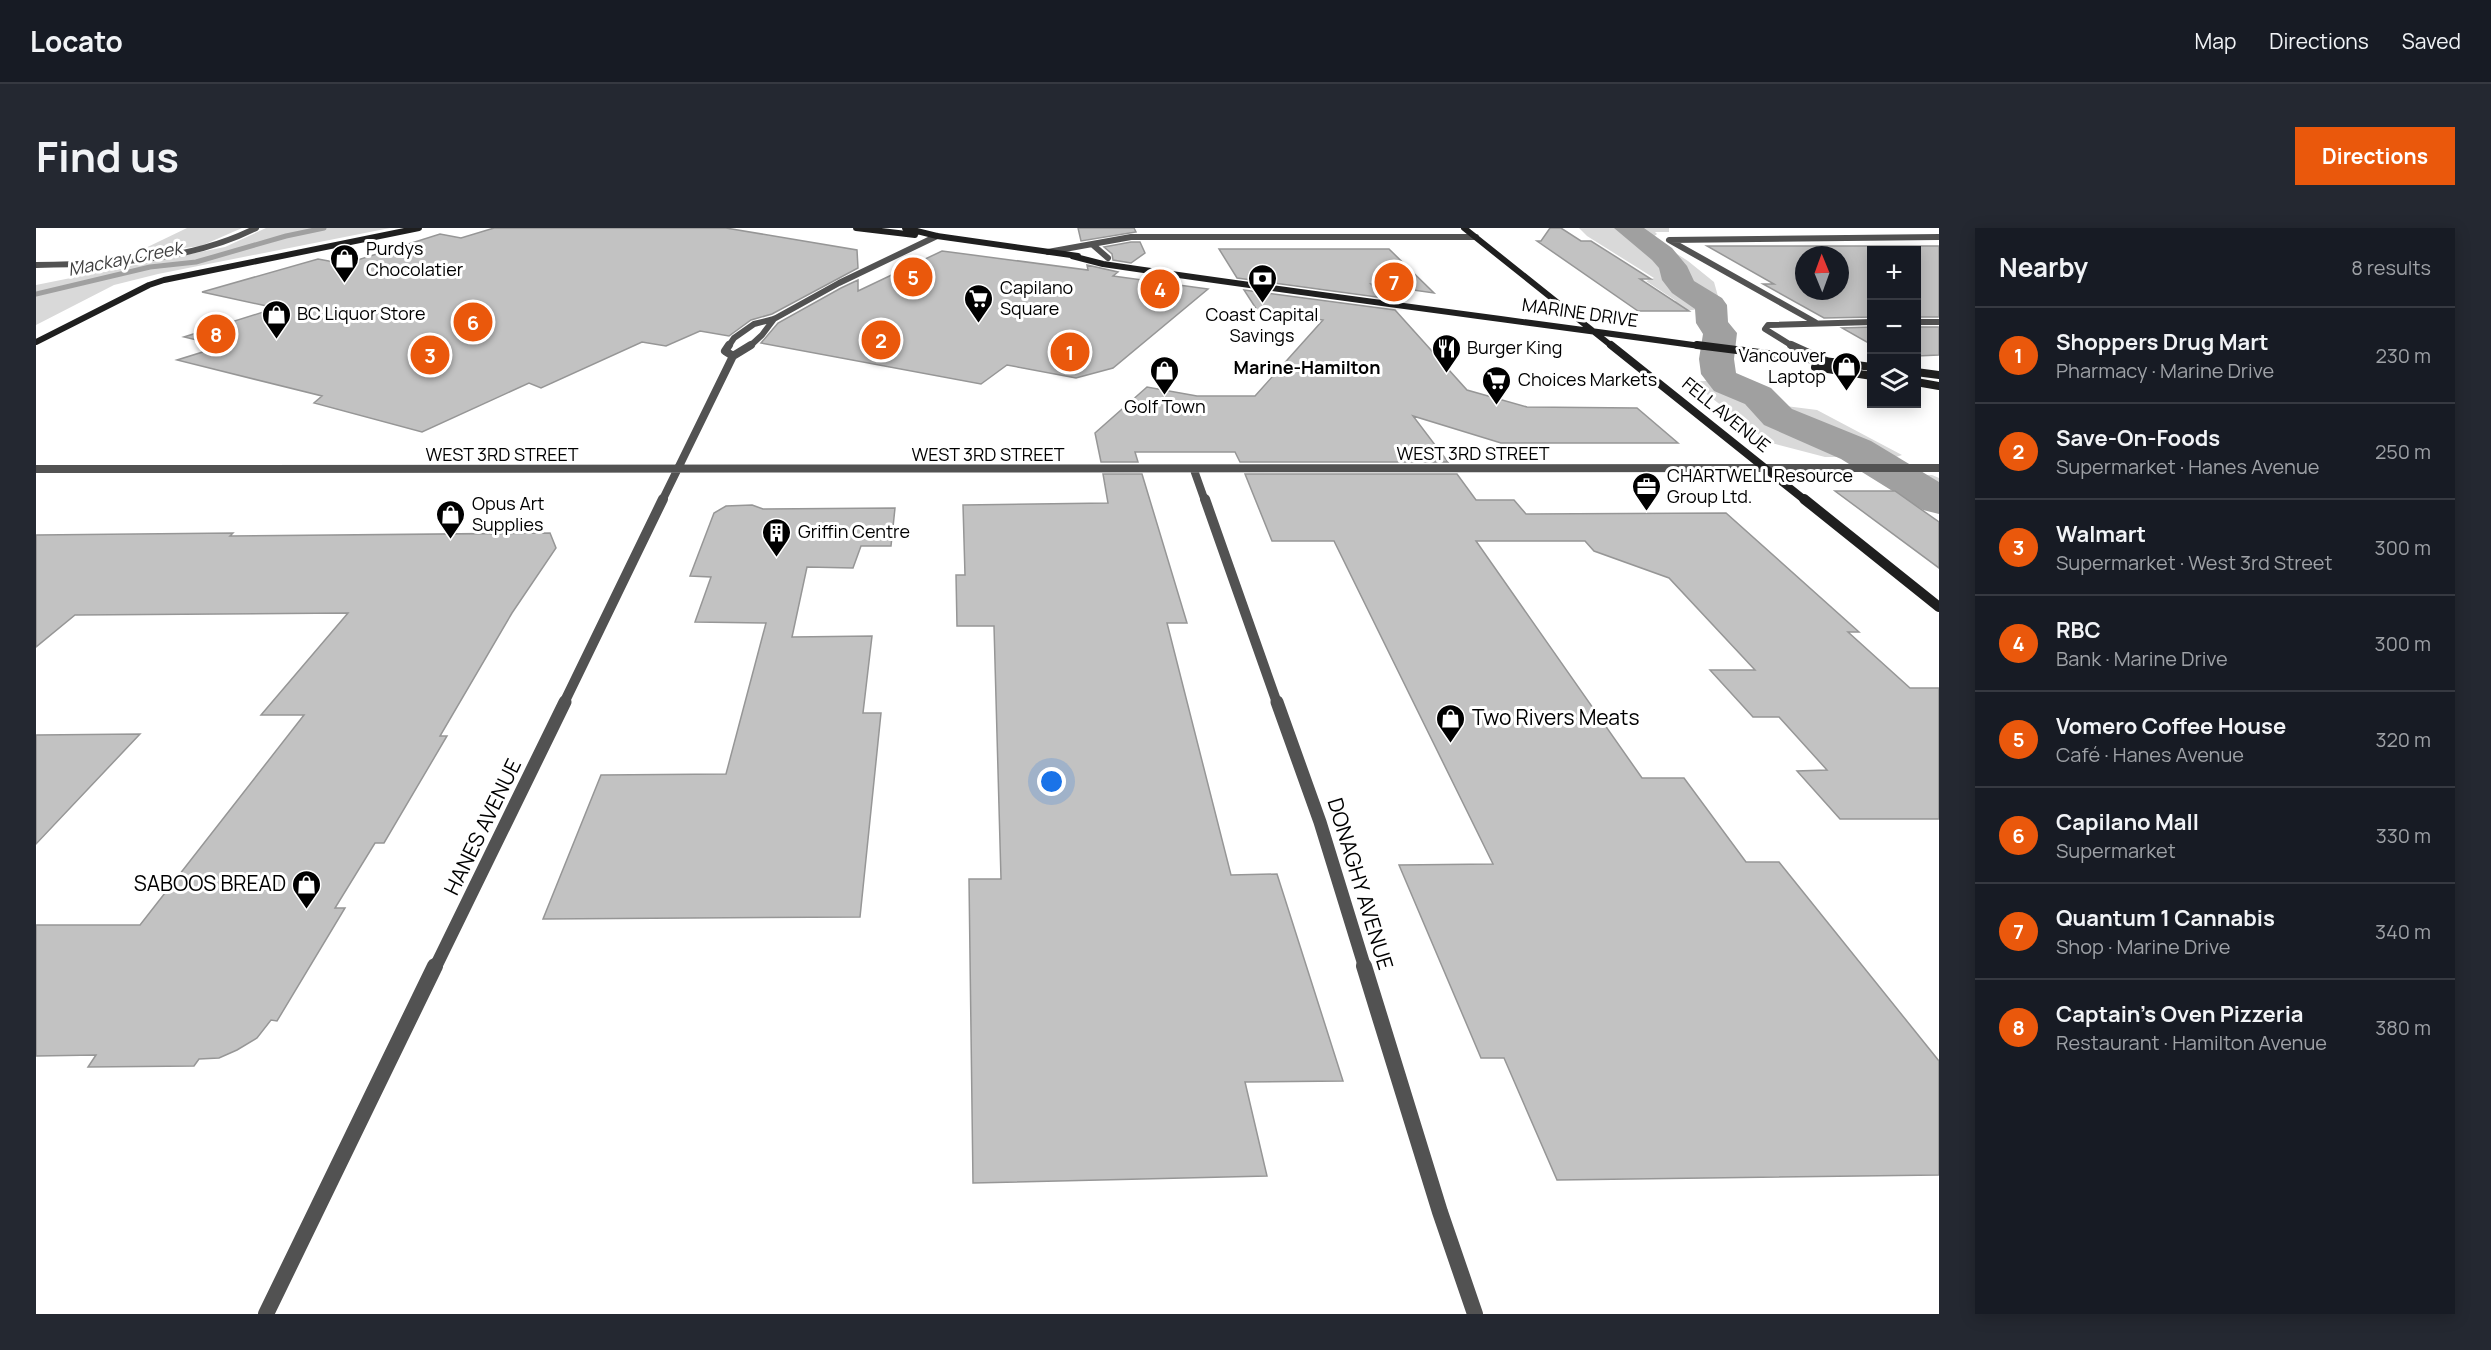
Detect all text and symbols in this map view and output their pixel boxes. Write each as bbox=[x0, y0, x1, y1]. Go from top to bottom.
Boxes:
text: Locato bbox=[30, 22, 123, 60]
text: Map bbox=[2195, 27, 2236, 55]
text: Directions bbox=[2269, 27, 2369, 55]
text: Saved bbox=[2402, 27, 2461, 55]
text: Find us bbox=[36, 127, 179, 185]
button: Directions bbox=[2295, 127, 2455, 185]
water label: Mackay Creek bbox=[66, 235, 187, 281]
place label: Purdys Chocolatier bbox=[366, 236, 464, 281]
shop icon: Purdys Chocolatier bbox=[329, 243, 361, 285]
north arrow bbox=[1795, 246, 1849, 300]
map controls bbox=[1867, 246, 1921, 408]
button: + bbox=[1867, 246, 1921, 300]
text: Nearby bbox=[1999, 249, 2088, 285]
pin: 5 bbox=[894, 254, 932, 300]
text: 8 results bbox=[2351, 254, 2431, 281]
pin: 7 bbox=[1374, 260, 1414, 304]
bank icon: Coast Capital Savings bbox=[1246, 262, 1278, 304]
pin: 4 bbox=[1140, 266, 1180, 312]
place label: Capilano Square bbox=[1000, 275, 1073, 320]
supermarket icon: Capilano Square bbox=[963, 282, 995, 324]
street label: MARINE DRIVE bbox=[1521, 292, 1640, 332]
shop icon: BC Liquor Store bbox=[260, 298, 292, 340]
pin: 6 bbox=[454, 300, 492, 344]
button: − bbox=[1867, 300, 1921, 354]
place label: BC Liquor Store bbox=[297, 301, 425, 325]
place label: Coast Capital Savings bbox=[1206, 302, 1318, 347]
pin: 8 bbox=[196, 312, 236, 356]
pin: 2 bbox=[862, 318, 900, 362]
text: Shoppers Drug Mart bbox=[2056, 327, 2269, 357]
pin: 1 bbox=[1050, 330, 1090, 374]
pin: 3 bbox=[410, 332, 450, 378]
restaurant icon: Burger King bbox=[1430, 332, 1462, 374]
place label: Burger King bbox=[1467, 335, 1562, 359]
text: 1 bbox=[2014, 342, 2023, 369]
text: 230 m bbox=[2375, 342, 2431, 369]
place label: Vancouver Laptop bbox=[1738, 343, 1827, 388]
shop icon: Vancouver Laptop bbox=[1831, 350, 1863, 392]
shop icon: Golf Town bbox=[1149, 354, 1181, 396]
button: layers bbox=[1867, 354, 1921, 408]
district label: Marine-Hamilton bbox=[1234, 355, 1380, 379]
text: Pharmacy · Marine Drive bbox=[2056, 357, 2274, 384]
supermarket icon: Choices Markets bbox=[1481, 364, 1513, 406]
place label: Choices Markets bbox=[1518, 367, 1657, 391]
street label: FELL AVENUE bbox=[1678, 371, 1776, 457]
place label: Golf Town bbox=[1124, 394, 1206, 418]
text: Save-On-Foods bbox=[2056, 423, 2220, 453]
text: 2 bbox=[2013, 438, 2024, 465]
text: 250 m bbox=[2375, 438, 2431, 465]
street label: WEST 3RD STREET bbox=[1397, 441, 1550, 465]
street label: WEST 3RD STREET bbox=[426, 442, 579, 466]
street label: WEST 3RD STREET bbox=[912, 442, 1065, 466]
text: Supermarket · Hanes Avenue bbox=[2056, 453, 2319, 480]
place label: CHARTWELL Resource Group Ltd. bbox=[1667, 463, 1853, 508]
office icon: CHARTWELL Resource Group Ltd. bbox=[1630, 470, 1662, 512]
place label: Opus Art Supplies bbox=[472, 491, 545, 536]
shop icon: Opus Art Supplies bbox=[435, 498, 467, 540]
building icon: Griffin Centre bbox=[761, 516, 793, 558]
place label: Griffin Centre bbox=[798, 519, 910, 543]
text: Walmart bbox=[2056, 519, 2146, 549]
text: 3 bbox=[2013, 534, 2024, 561]
text: 300 m bbox=[2375, 534, 2431, 561]
text: Supermarket · West 3rd Street bbox=[2056, 549, 2333, 576]
text: RBC bbox=[2056, 615, 2101, 645]
text: 4 bbox=[2012, 630, 2025, 657]
text: 300 m bbox=[2375, 630, 2431, 657]
text: Bank · Marine Drive bbox=[2056, 645, 2228, 672]
shop icon: Two Rivers Meats bbox=[1435, 702, 1467, 744]
place label: Two Rivers Meats bbox=[1472, 703, 1639, 731]
text: Vomero Coffee House bbox=[2056, 711, 2286, 741]
text: 5 bbox=[2013, 726, 2024, 753]
text: 320 m bbox=[2375, 726, 2431, 753]
text: Café · Hanes Avenue bbox=[2056, 741, 2244, 768]
street label: HANES AVENUE bbox=[437, 754, 527, 899]
your location bbox=[1037, 767, 1066, 796]
street label: DONAGHY AVENUE bbox=[1321, 794, 1400, 973]
text: Capilano Mall bbox=[2056, 807, 2199, 837]
text: 6 bbox=[2012, 822, 2025, 849]
text: 330 m bbox=[2376, 822, 2431, 849]
text: Supermarket bbox=[2056, 837, 2176, 864]
shop icon: SABOOS BREAD bbox=[291, 868, 323, 910]
place label: SABOOS BREAD bbox=[134, 869, 286, 897]
text: Quantum 1 Cannabis bbox=[2056, 903, 2275, 933]
text: 7 bbox=[2013, 918, 2024, 945]
text: 340 m bbox=[2375, 918, 2431, 945]
text: Shop · Marine Drive bbox=[2056, 933, 2230, 960]
text: Captain's Oven Pizzeria bbox=[2056, 999, 2304, 1029]
text: 8 bbox=[2012, 1014, 2025, 1041]
text: 380 m bbox=[2375, 1014, 2431, 1041]
text: Restaurant · Hamilton Avenue bbox=[2056, 1029, 2327, 1056]

